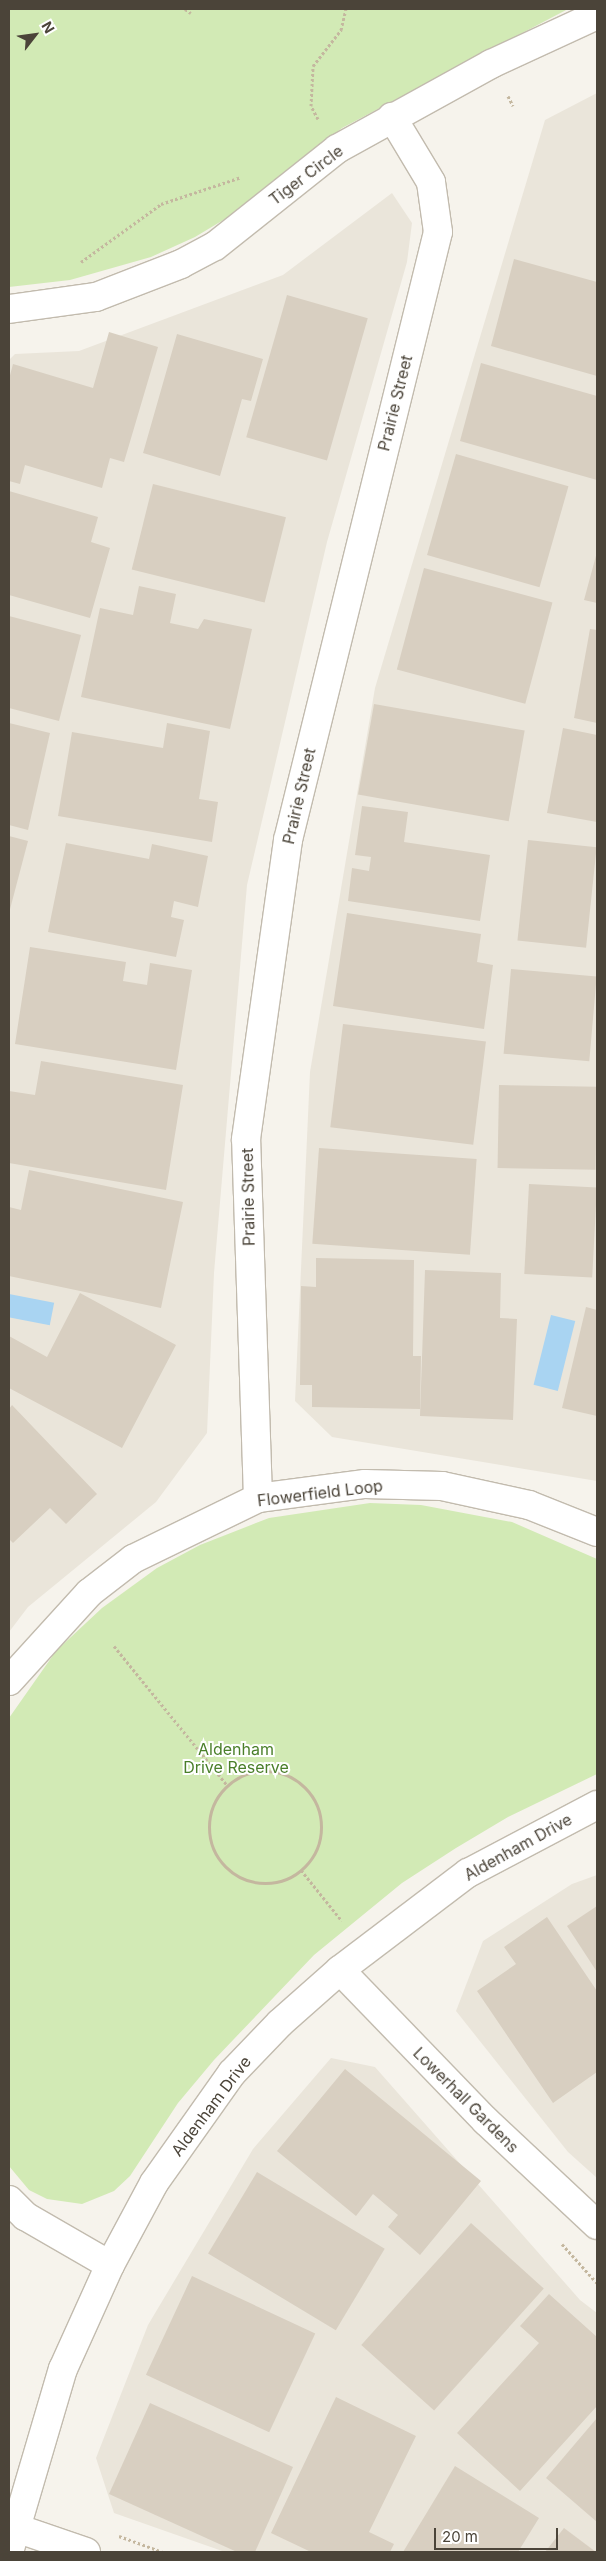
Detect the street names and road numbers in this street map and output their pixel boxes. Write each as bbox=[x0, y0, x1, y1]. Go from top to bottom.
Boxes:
street label: Tiger Circle bbox=[265, 141, 347, 209]
street label: Prairie Street bbox=[374, 353, 416, 453]
street label: Prairie Street bbox=[279, 746, 319, 846]
street label: Prairie Street bbox=[238, 1148, 258, 1246]
street label: Flowerfield Loop bbox=[256, 1476, 384, 1510]
street label: Aldenham Drive bbox=[461, 1809, 575, 1885]
street label: Lowerhall Gardens bbox=[409, 2043, 523, 2157]
street label: Aldenham Drive bbox=[167, 2052, 255, 2160]

